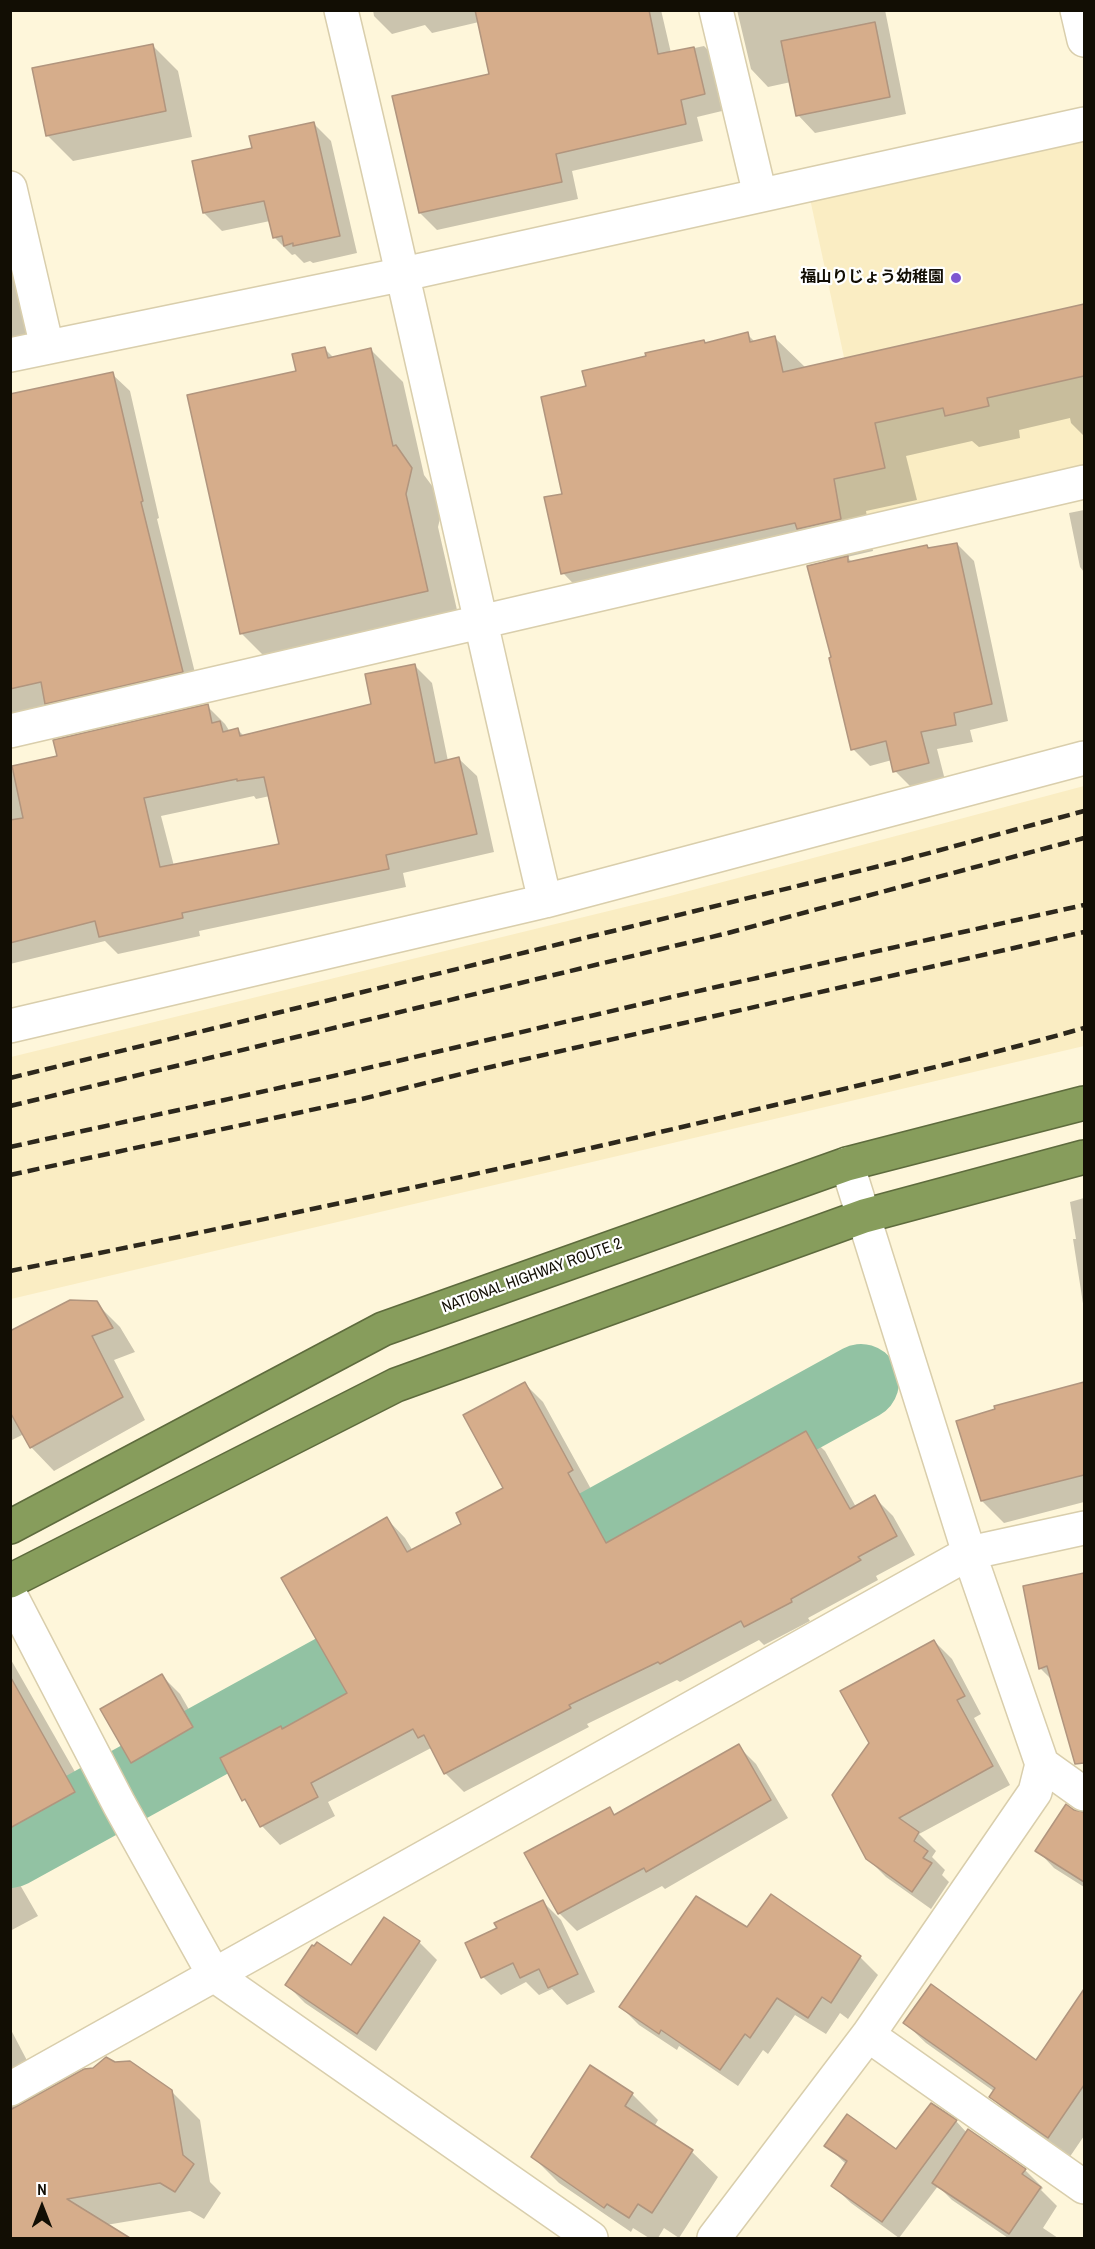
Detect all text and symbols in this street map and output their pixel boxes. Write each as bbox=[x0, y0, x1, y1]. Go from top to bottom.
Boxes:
place label: 福山りじょう幼稚園 bbox=[800, 268, 944, 288]
marker: 福山りじょう幼稚園 bbox=[949, 271, 963, 285]
street label: NATIONAL HIGHWAY ROUTE 2 bbox=[439, 1234, 625, 1318]
north arrow bbox=[12, 2177, 72, 2237]
text: N bbox=[37, 2178, 47, 2200]

